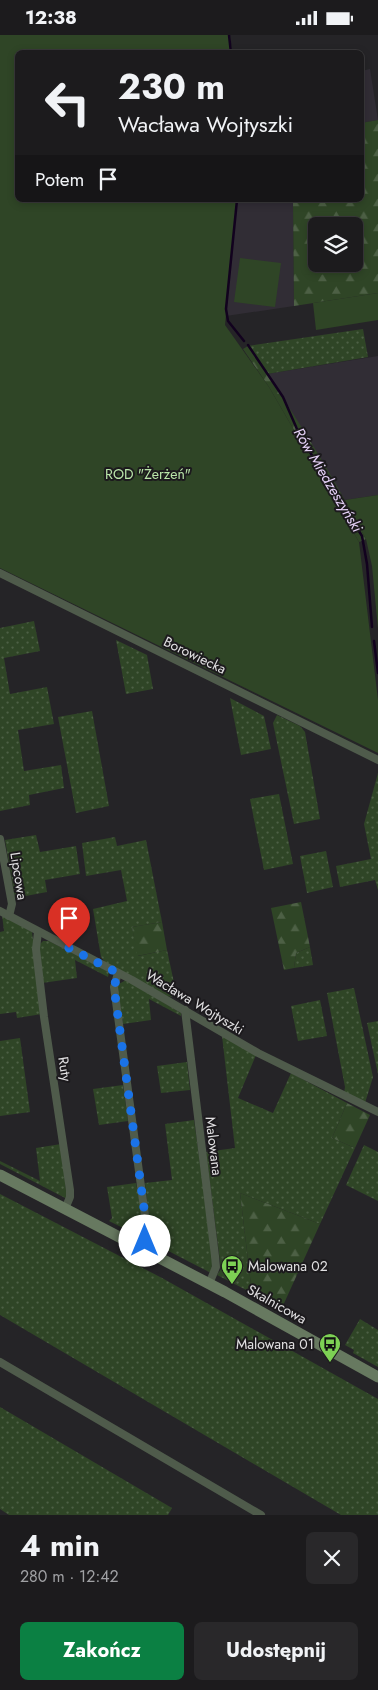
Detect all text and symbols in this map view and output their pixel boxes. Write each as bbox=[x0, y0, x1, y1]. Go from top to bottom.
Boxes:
text: 12:38 bbox=[25, 4, 77, 31]
text: 230 m bbox=[118, 62, 225, 112]
icon: left bbox=[35, 70, 100, 135]
text: Wacława Wojtyszki bbox=[118, 108, 293, 140]
icon: arrive bbox=[94, 165, 122, 193]
text: Potem bbox=[35, 166, 84, 193]
map controls bbox=[308, 217, 363, 272]
button: layers bbox=[308, 217, 363, 272]
water label: Rów Miedzeszyński bbox=[288, 424, 368, 537]
park label: ROD "Żerżeń" bbox=[105, 464, 191, 484]
street label: Borowiecka bbox=[160, 631, 230, 679]
street label: Lipcowa bbox=[5, 851, 33, 901]
pin bbox=[48, 897, 90, 948]
icon: arrive bbox=[55, 904, 83, 932]
street label: Wacława Wojtyszki bbox=[142, 965, 248, 1039]
street label: Ruty bbox=[53, 1055, 77, 1084]
street label: Malowana bbox=[200, 1115, 228, 1177]
position arrow bbox=[118, 1214, 170, 1266]
bus stop icon: Malowana 02 bbox=[220, 1254, 244, 1285]
place label: Malowana 02 bbox=[248, 1256, 328, 1276]
street label: Skalnicowa bbox=[244, 1279, 310, 1329]
bus stop icon: Malowana 01 bbox=[318, 1332, 342, 1363]
place label: Malowana 01 bbox=[236, 1334, 314, 1354]
text: 4 min bbox=[20, 1524, 100, 1567]
button: close bbox=[306, 1532, 358, 1584]
text: 280 m · 12:42 bbox=[20, 1565, 119, 1588]
button: Zakończ bbox=[20, 1622, 184, 1680]
button: Udostępnij bbox=[194, 1622, 358, 1680]

